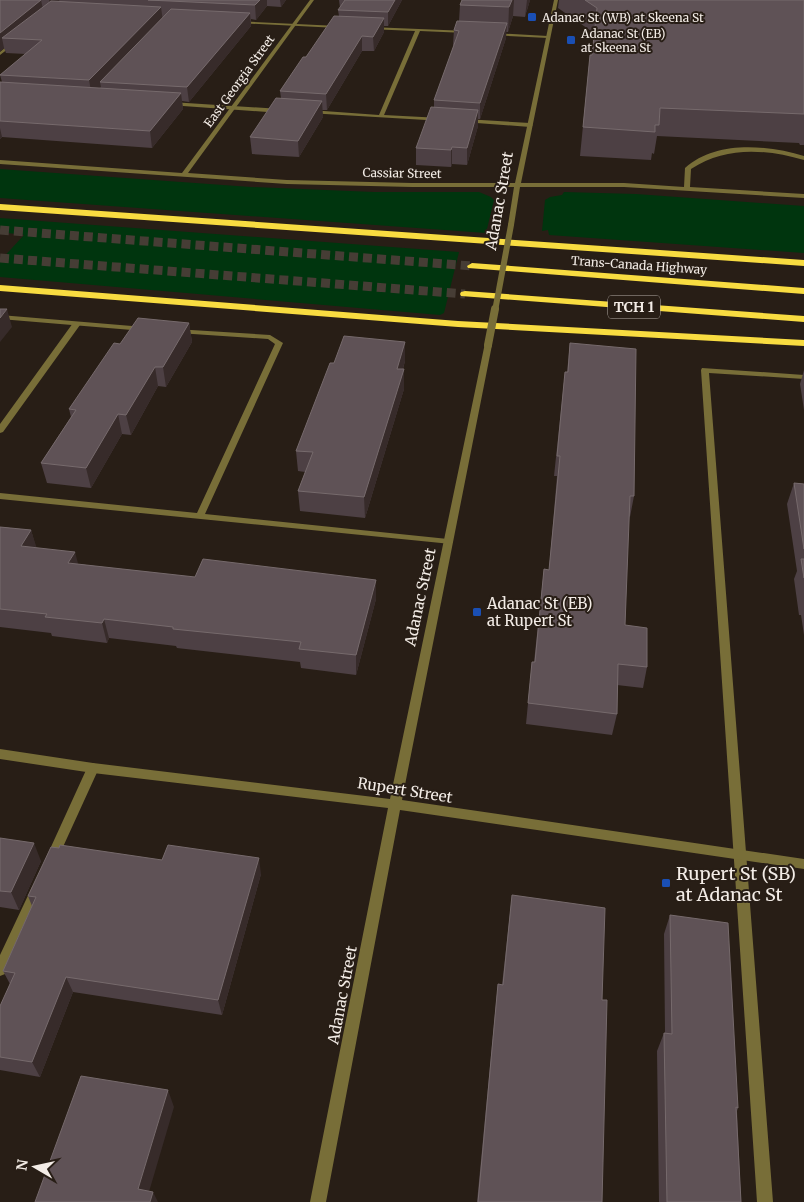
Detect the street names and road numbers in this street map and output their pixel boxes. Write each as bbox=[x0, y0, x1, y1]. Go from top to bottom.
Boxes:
street label: East Georgia Street bbox=[201, 32, 278, 130]
street label: Adanac Street bbox=[481, 150, 517, 253]
street label: Cassiar Street bbox=[362, 165, 442, 181]
street label: Trans-Canada Highway bbox=[570, 253, 708, 277]
road number: TCH 1 bbox=[608, 296, 660, 318]
street label: Adanac Street bbox=[400, 546, 440, 649]
street label: Rupert Street bbox=[356, 773, 454, 807]
street label: Adanac Street bbox=[323, 944, 361, 1047]

